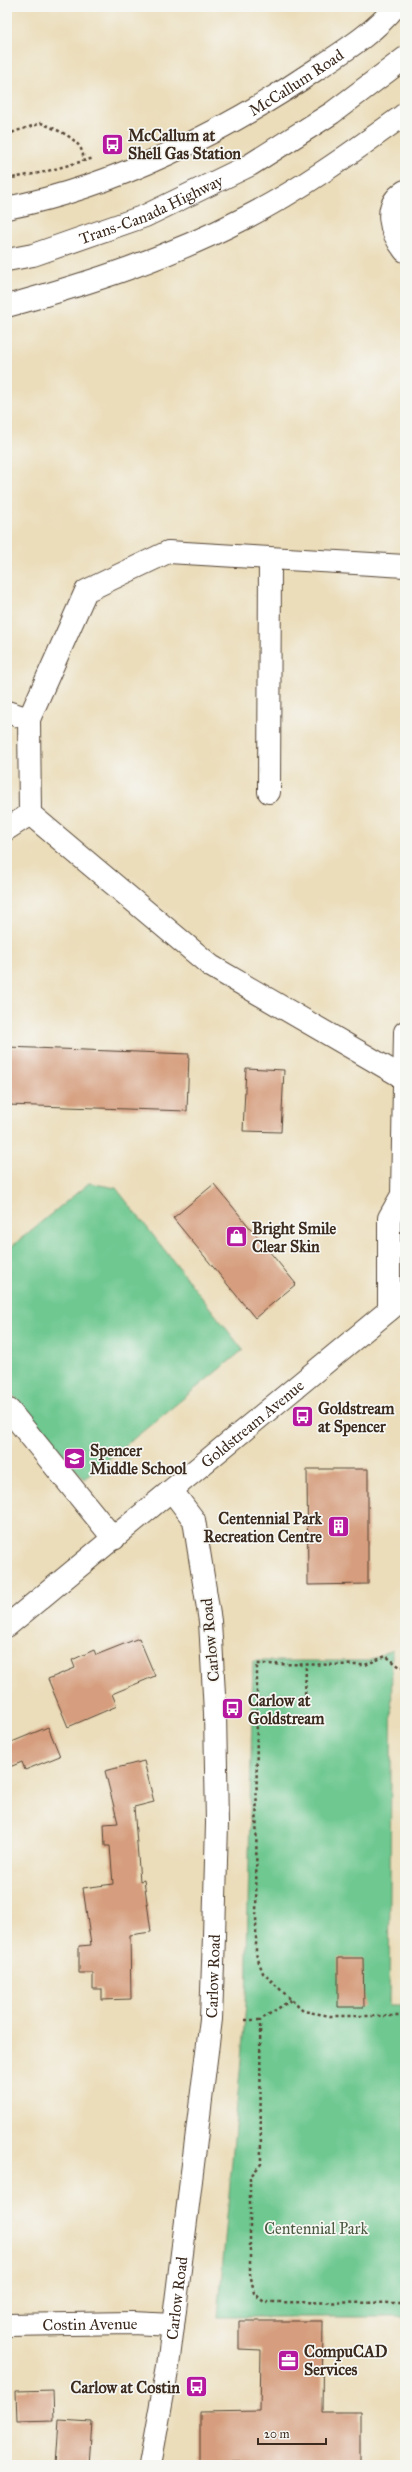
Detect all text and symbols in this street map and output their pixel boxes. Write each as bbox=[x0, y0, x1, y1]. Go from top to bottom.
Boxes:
street label: McCallum Road bbox=[245, 45, 347, 119]
place label: McCallum at Shell Gas Station bbox=[128, 126, 241, 163]
bus stop icon: McCallum at Shell Gas Station bbox=[99, 131, 125, 157]
street label: Trans-Canada Highway bbox=[76, 170, 226, 248]
place label: Bright Smile Clear Skin bbox=[252, 1219, 337, 1256]
shop icon: Bright Smile Clear Skin bbox=[224, 1224, 250, 1250]
street label: Goldstream Avenue bbox=[197, 1375, 308, 1471]
place label: Goldstream at Spencer bbox=[318, 1399, 395, 1437]
bus stop icon: Goldstream at Spencer bbox=[289, 1404, 315, 1430]
place label: Spencer Middle School bbox=[90, 1441, 187, 1478]
school or university icon: Spencer Middle School bbox=[62, 1446, 88, 1472]
place label: Centennial Park Recreation Centre bbox=[203, 1509, 323, 1546]
building icon: Centennial Park Recreation Centre bbox=[325, 1514, 351, 1540]
street label: Carlow Road bbox=[197, 1597, 223, 1683]
place label: Carlow at Goldstream bbox=[248, 1691, 325, 1728]
bus stop icon: Carlow at Goldstream bbox=[220, 1696, 246, 1722]
street label: Carlow Road bbox=[202, 1934, 224, 2019]
park label: Centennial Park bbox=[264, 2219, 368, 2238]
street label: Carlow Road bbox=[162, 2255, 191, 2341]
street label: Costin Avenue bbox=[42, 2313, 138, 2334]
place label: CompuCAD Services bbox=[304, 2342, 388, 2379]
office icon: CompuCAD Services bbox=[275, 2347, 301, 2373]
bus stop icon: Carlow at Costin bbox=[183, 2374, 209, 2400]
place label: Carlow at Costin bbox=[71, 2378, 180, 2397]
scale bar bbox=[258, 2420, 326, 2446]
text: 20 m bbox=[264, 2427, 290, 2441]

